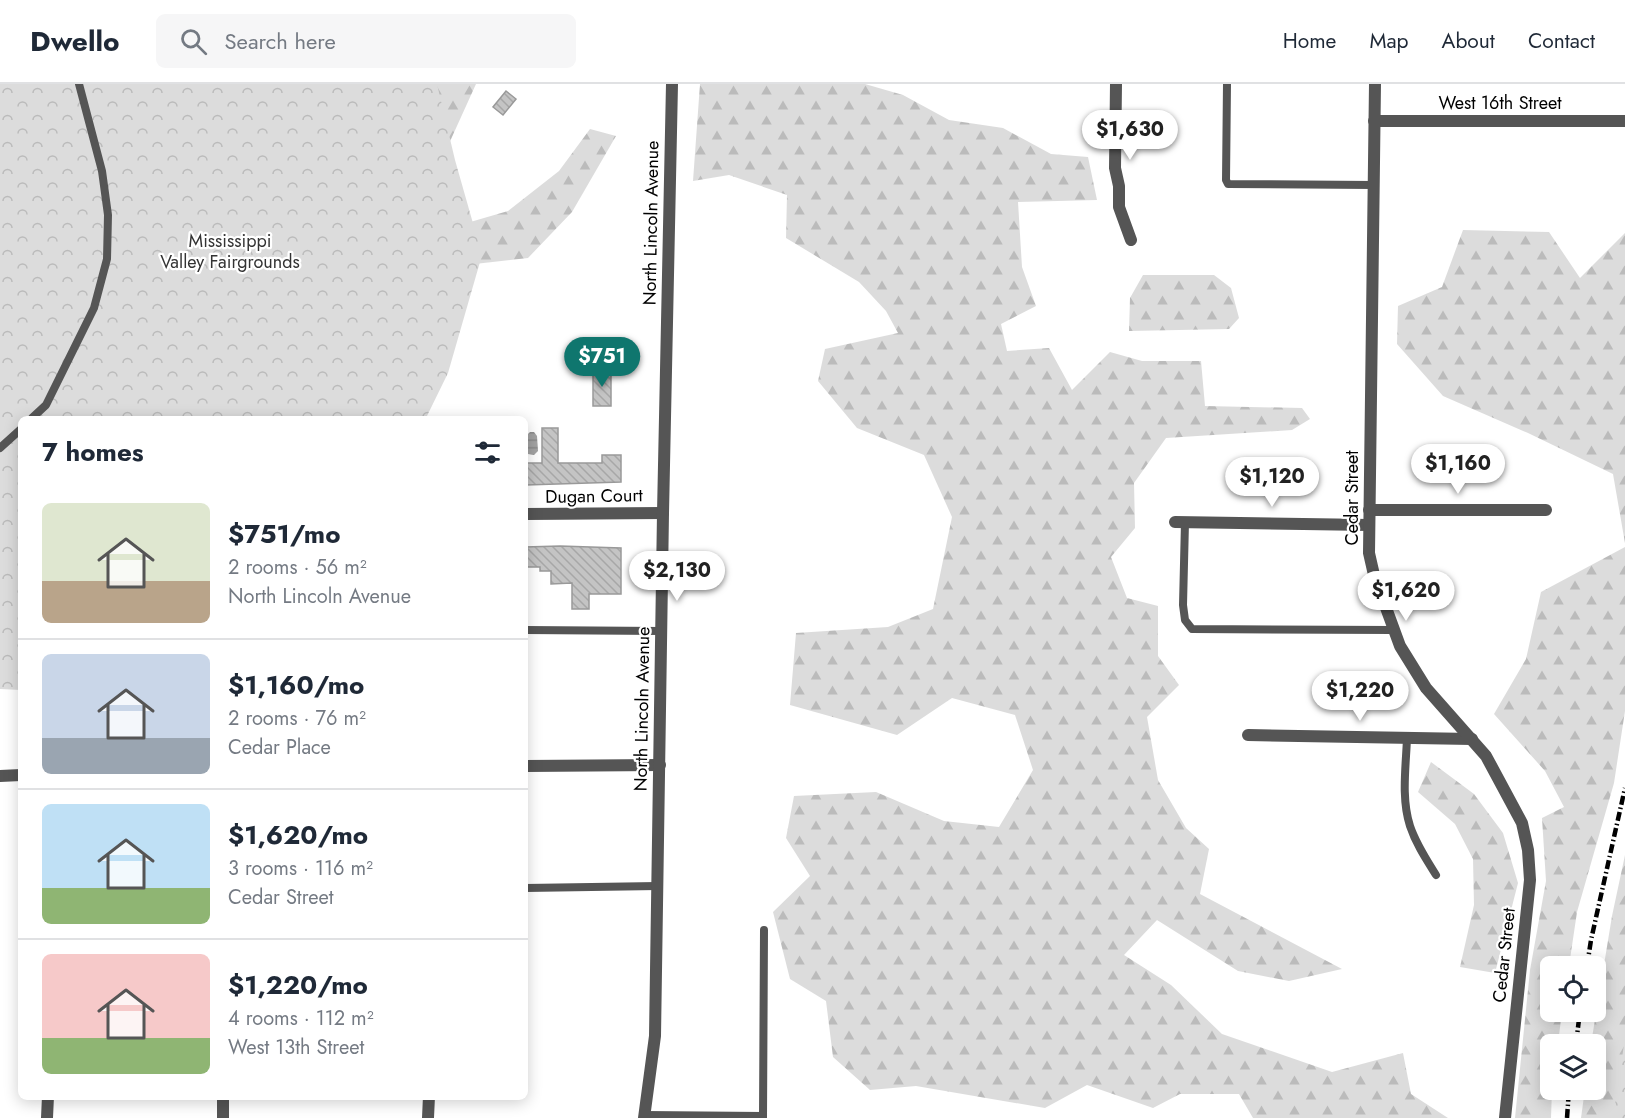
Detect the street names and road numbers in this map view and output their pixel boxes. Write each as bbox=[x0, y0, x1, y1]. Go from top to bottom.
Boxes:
street label: West 16th Street bbox=[1438, 90, 1562, 116]
street label: North Lincoln Avenue bbox=[637, 140, 665, 306]
street label: Cedar Street bbox=[1339, 450, 1365, 546]
street label: Dugan Court bbox=[545, 482, 644, 510]
street label: North Lincoln Avenue bbox=[628, 626, 656, 792]
street label: Cedar Street bbox=[1486, 906, 1522, 1004]

